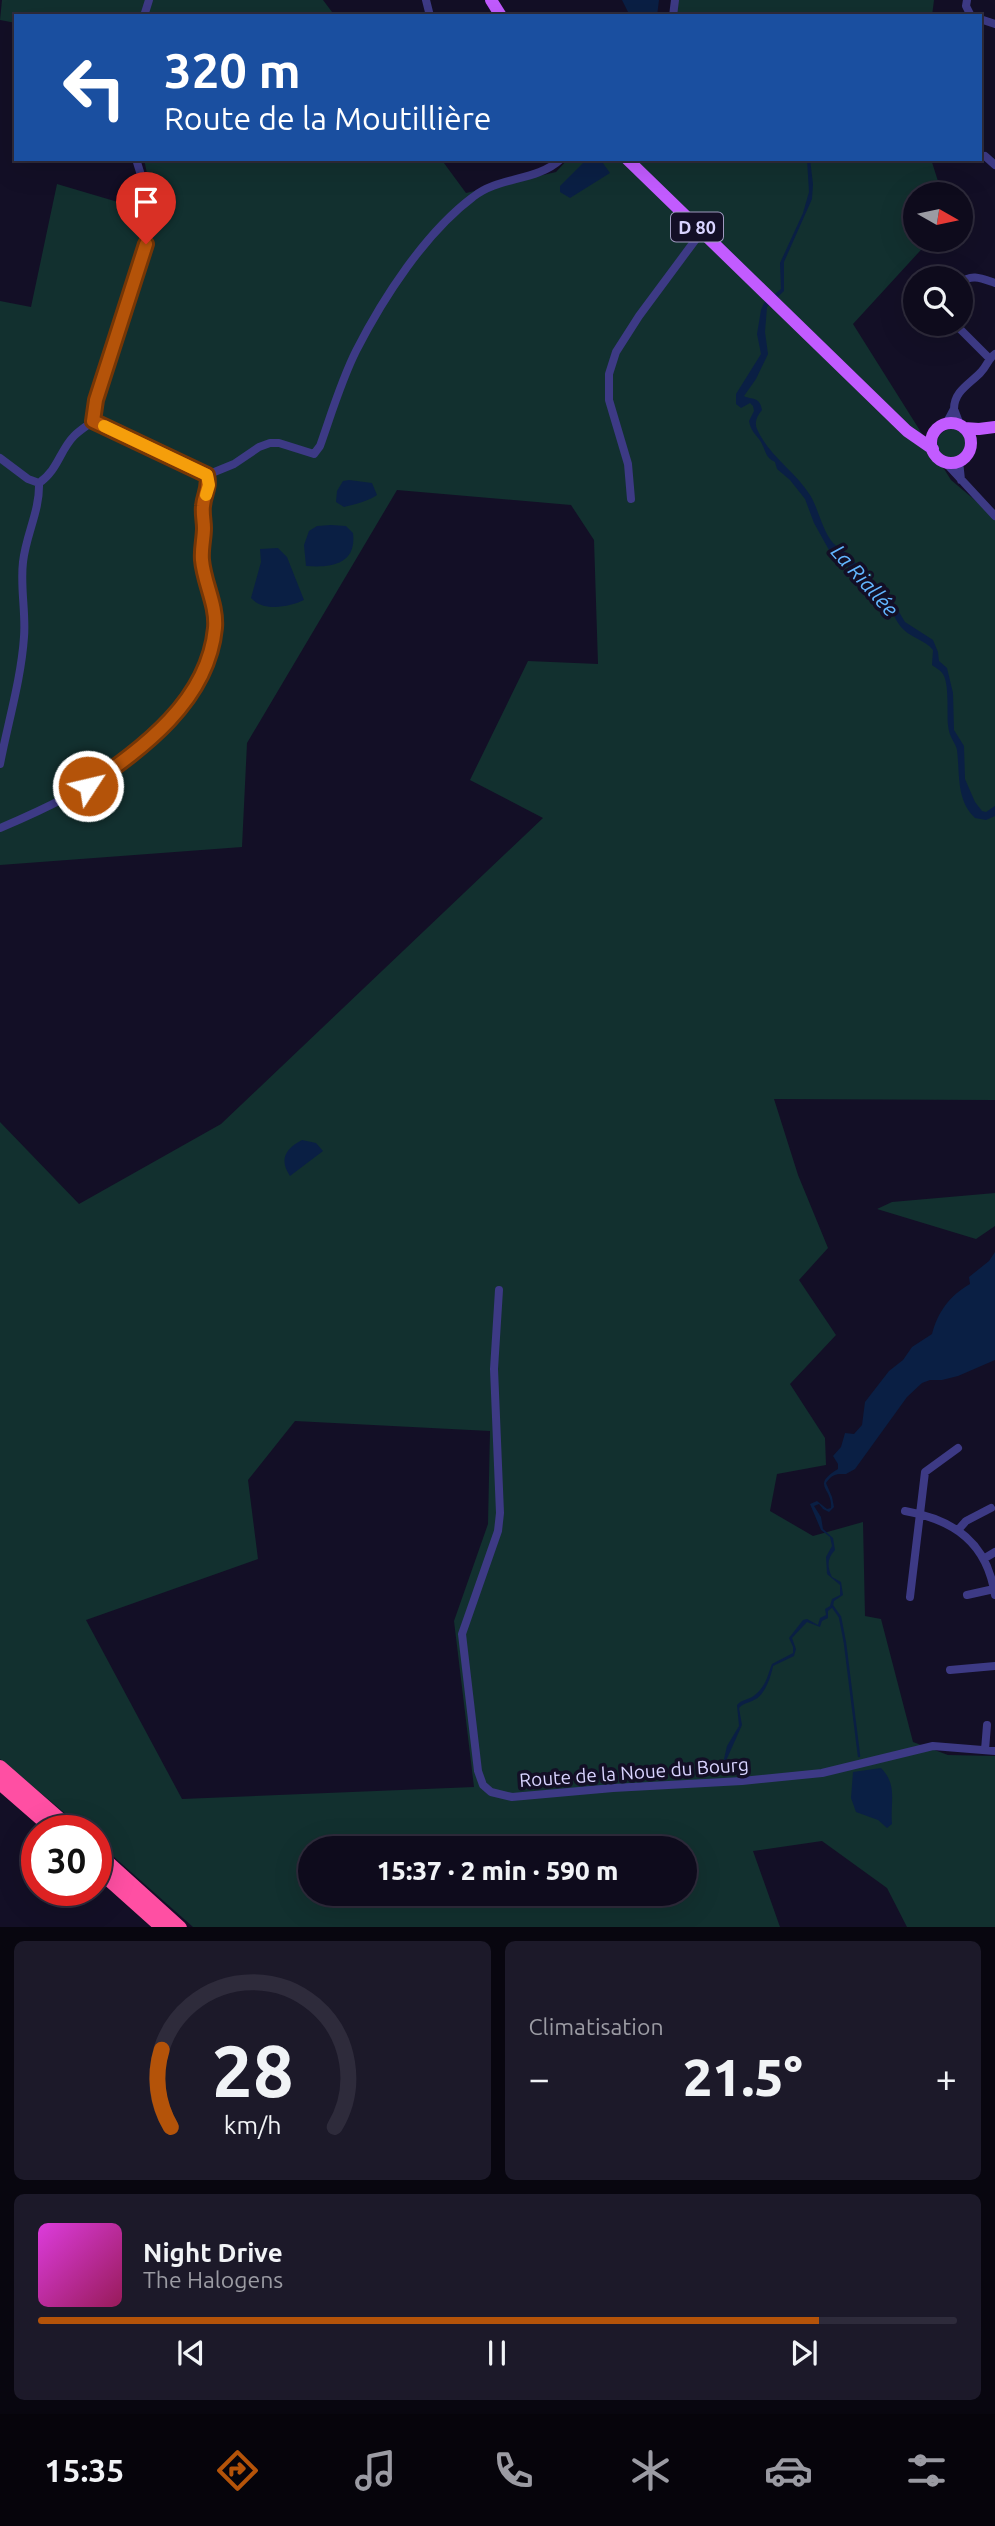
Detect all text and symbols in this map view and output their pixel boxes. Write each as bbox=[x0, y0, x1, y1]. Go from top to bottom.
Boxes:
icon: left bbox=[49, 42, 140, 133]
text: 320 m bbox=[164, 42, 301, 97]
text: Route de la Moutillière bbox=[164, 100, 491, 136]
pin bbox=[116, 172, 176, 244]
north arrow bbox=[903, 182, 973, 252]
map controls bbox=[903, 182, 973, 336]
icon: arrive bbox=[127, 183, 165, 221]
road number: D 80 bbox=[671, 212, 723, 242]
button: search bbox=[903, 266, 973, 336]
water label: La Riallée bbox=[827, 539, 904, 621]
position arrow bbox=[51, 749, 125, 823]
street label: Route de la Noue du Bourg bbox=[519, 1753, 749, 1791]
speed limit sign: 30 bbox=[21, 1815, 112, 1906]
text: 15:37 · 2 min · 590 m bbox=[377, 1856, 618, 1885]
text: Climatisation bbox=[529, 2014, 664, 2039]
text: 28 bbox=[211, 2029, 293, 2111]
text: 21.5° bbox=[683, 2048, 803, 2106]
text: − bbox=[529, 2057, 550, 2099]
text: + bbox=[936, 2057, 957, 2099]
text: km/h bbox=[223, 2110, 281, 2138]
text: Night Drive bbox=[143, 2238, 283, 2267]
text: The Halogens bbox=[143, 2267, 283, 2292]
icon: previous bbox=[172, 2334, 210, 2372]
icon: pause bbox=[478, 2334, 516, 2372]
icon: next bbox=[785, 2334, 823, 2372]
icon: directions bbox=[213, 2446, 262, 2495]
icon: music bbox=[351, 2446, 400, 2495]
icon: phone bbox=[489, 2446, 538, 2495]
icon: climate bbox=[626, 2446, 675, 2495]
icon: car bbox=[764, 2446, 813, 2495]
icon: filters bbox=[902, 2446, 951, 2495]
text: 15:35 bbox=[44, 2452, 124, 2488]

